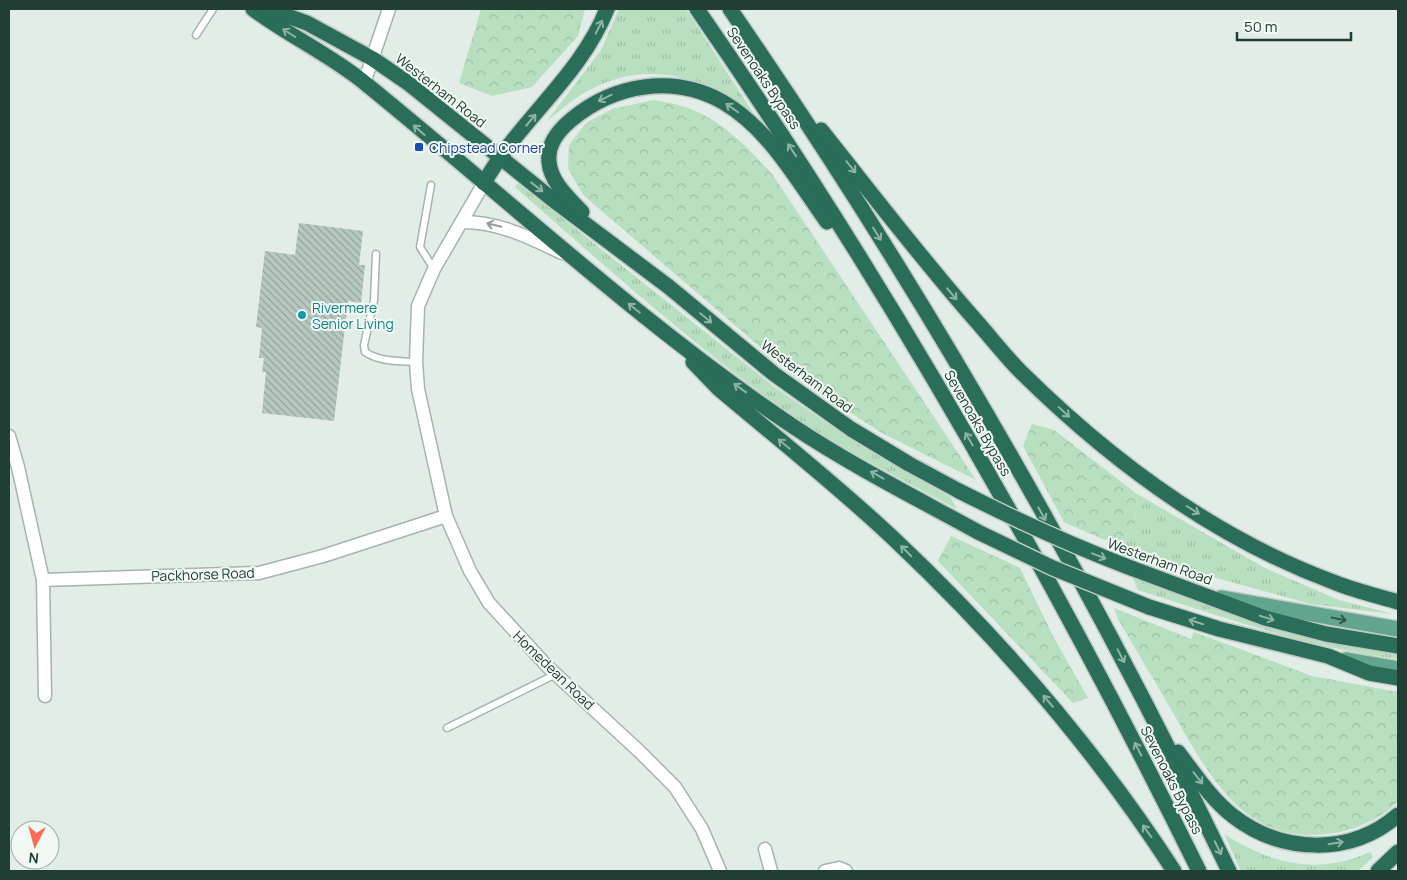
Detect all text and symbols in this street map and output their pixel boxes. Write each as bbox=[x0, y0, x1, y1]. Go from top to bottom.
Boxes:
scale bar bbox=[1237, 10, 1351, 42]
text: 50 m bbox=[1244, 16, 1278, 37]
one-way arrow bbox=[595, 20, 604, 35]
street label: Sevenoaks Bypass bbox=[723, 23, 805, 133]
one-way arrow bbox=[282, 28, 296, 38]
street label: Westerham Road bbox=[392, 49, 490, 131]
one-way arrow bbox=[598, 93, 613, 103]
one-way arrow bbox=[725, 103, 739, 113]
one-way arrow bbox=[525, 114, 537, 127]
one-way arrow bbox=[413, 124, 426, 136]
place label: Chipstead Corner bbox=[429, 138, 543, 157]
marker: Chipstead Corner bbox=[413, 141, 425, 153]
one-way arrow bbox=[787, 143, 797, 157]
one-way arrow bbox=[845, 160, 856, 173]
one-way arrow bbox=[530, 181, 543, 192]
one-way arrow bbox=[487, 220, 503, 229]
one-way arrow bbox=[872, 227, 882, 241]
one-way arrow bbox=[947, 287, 958, 300]
place label: Rivermere Senior Living bbox=[312, 298, 394, 333]
one-way arrow bbox=[628, 302, 641, 313]
marker: Rivermere Senior Living bbox=[296, 309, 308, 321]
one-way arrow bbox=[700, 313, 713, 324]
street label: Westerham Road bbox=[757, 335, 857, 417]
street label: Sevenoaks Bypass bbox=[940, 367, 1016, 479]
one-way arrow bbox=[733, 383, 747, 393]
one-way arrow bbox=[1057, 406, 1070, 418]
one-way arrow bbox=[964, 431, 974, 446]
one-way arrow bbox=[778, 438, 791, 449]
one-way arrow bbox=[870, 470, 885, 480]
one-way arrow bbox=[1038, 506, 1047, 521]
one-way arrow bbox=[1185, 506, 1199, 516]
street label: Westerham Road bbox=[1105, 533, 1215, 589]
one-way arrow bbox=[900, 545, 913, 557]
one-way arrow bbox=[1091, 552, 1106, 561]
street label: Packhorse Road bbox=[151, 563, 255, 585]
one-way arrow bbox=[1259, 614, 1275, 624]
one-way arrow bbox=[1331, 614, 1347, 624]
one-way arrow bbox=[1189, 616, 1205, 626]
street label: Homedean Road bbox=[509, 626, 599, 714]
one-way arrow bbox=[1117, 648, 1126, 663]
one-way arrow bbox=[1043, 695, 1054, 708]
street label: Sevenoaks Bypass bbox=[1136, 723, 1208, 837]
one-way arrow bbox=[1133, 742, 1142, 757]
one-way arrow bbox=[1193, 771, 1203, 785]
north arrow bbox=[10, 820, 60, 870]
one-way arrow bbox=[1142, 824, 1152, 838]
one-way arrow bbox=[1328, 838, 1344, 848]
one-way arrow bbox=[1213, 840, 1223, 855]
text: N bbox=[28, 848, 40, 868]

